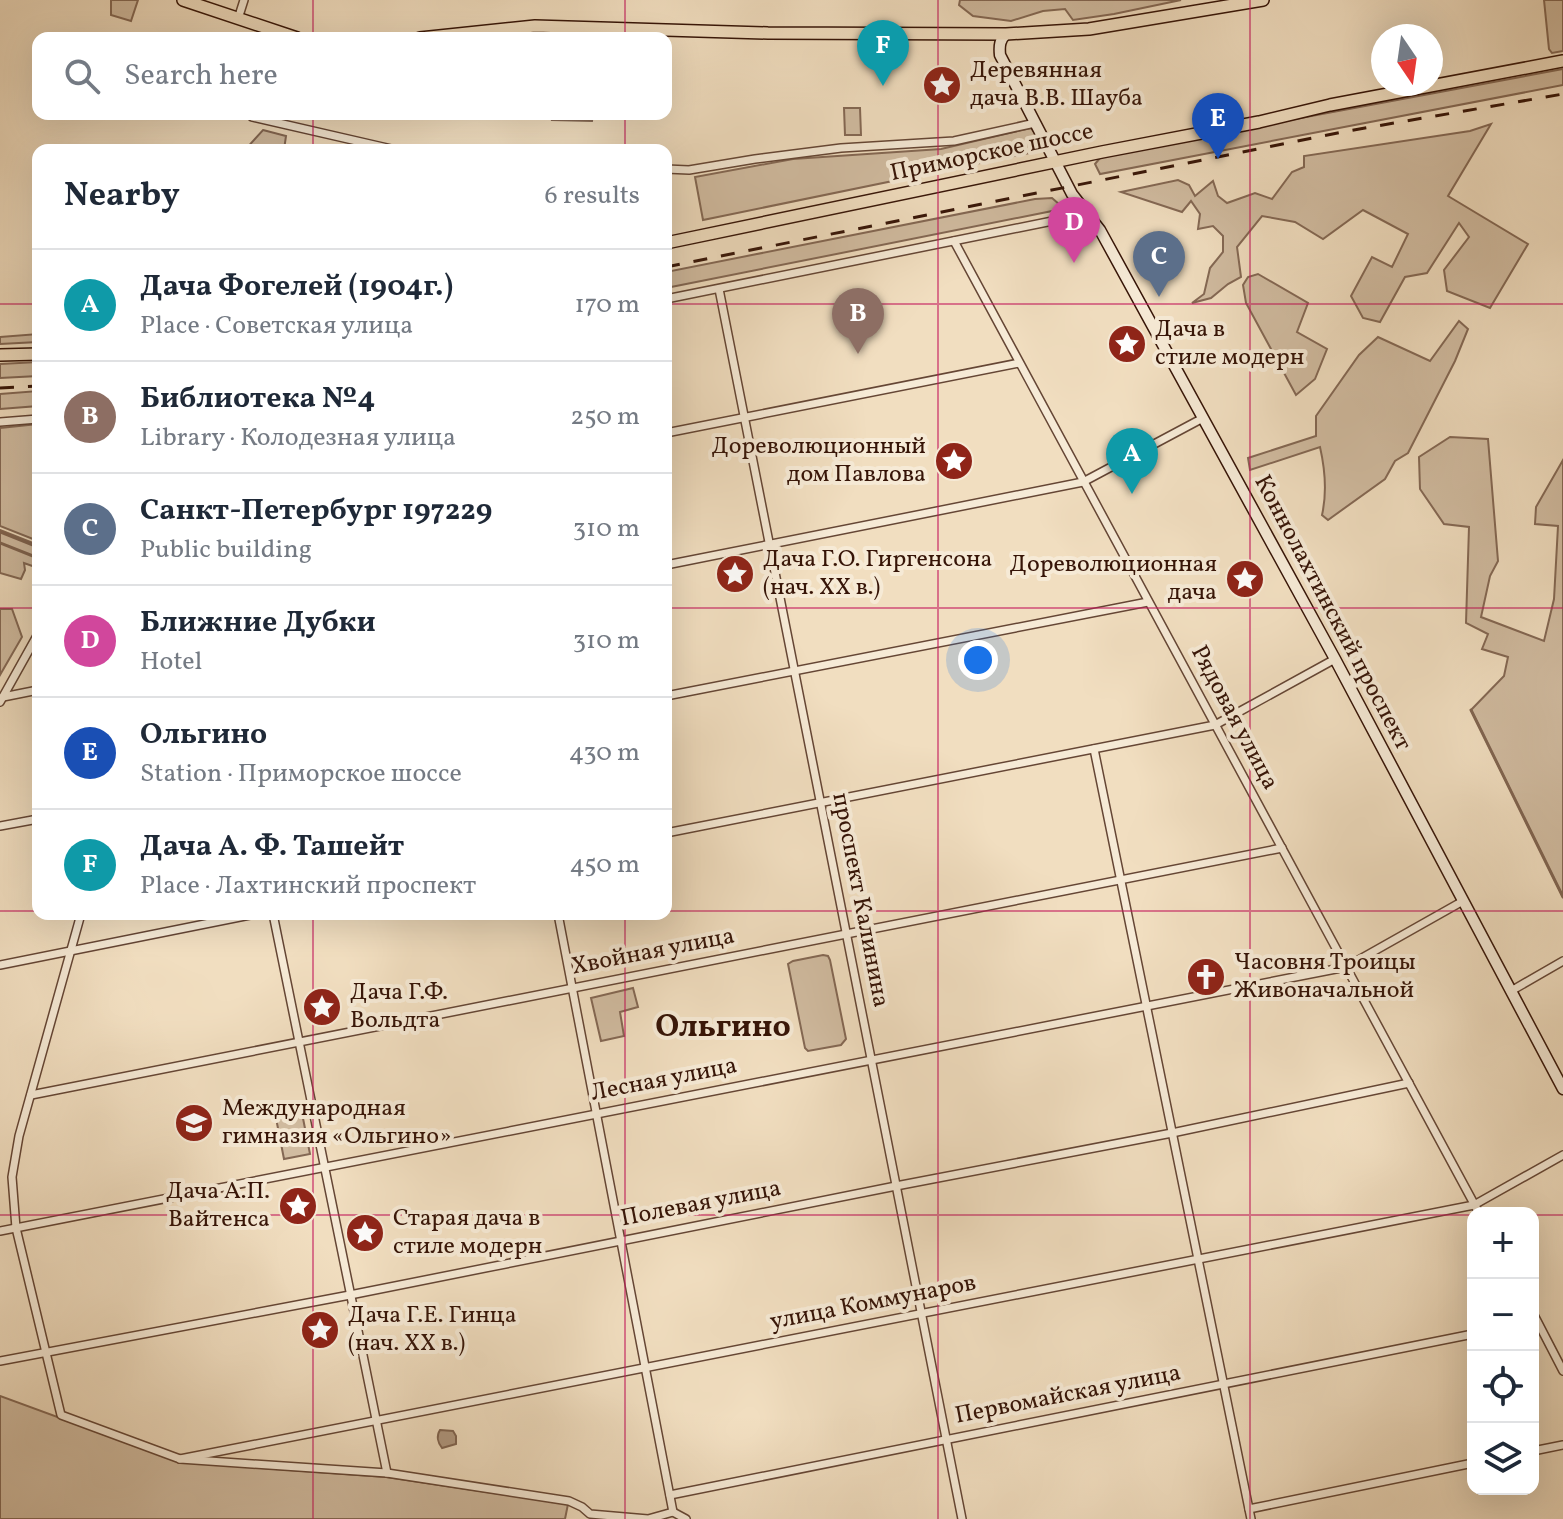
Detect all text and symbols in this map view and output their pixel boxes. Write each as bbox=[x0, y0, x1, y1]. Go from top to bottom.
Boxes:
pin: F bbox=[857, 20, 909, 86]
north arrow bbox=[1371, 24, 1443, 96]
search box bbox=[32, 32, 672, 120]
icon: search bbox=[60, 54, 104, 98]
place label: Деревянная дача В.В. Шауба bbox=[970, 54, 1143, 116]
text: Search here bbox=[124, 55, 278, 97]
place icon: Деревянная дача В.В. Шауба bbox=[921, 64, 963, 106]
pin: E bbox=[1192, 93, 1244, 159]
street label: Приморское шоссе bbox=[887, 115, 1097, 191]
text: Nearby bbox=[64, 173, 180, 220]
text: 6 results bbox=[545, 178, 640, 214]
pin: D bbox=[1048, 197, 1100, 263]
pin: C bbox=[1133, 231, 1185, 297]
text: Дача Фогелей (1904г.) bbox=[140, 266, 453, 308]
text: A bbox=[81, 287, 99, 323]
text: 170 m bbox=[575, 287, 640, 323]
pin: B bbox=[832, 288, 884, 354]
text: Place · Советская улица bbox=[140, 308, 413, 344]
place label: Дача в стиле модерн bbox=[1155, 313, 1304, 375]
place icon: Дача в стиле модерн bbox=[1106, 323, 1148, 365]
text: Библиотека №4 bbox=[140, 378, 375, 420]
text: B bbox=[81, 399, 99, 435]
text: 250 m bbox=[570, 399, 640, 435]
text: Library · Колодезная улица bbox=[140, 420, 456, 456]
pin: A bbox=[1106, 428, 1158, 494]
place label: Дореволюционный дом Павлова bbox=[711, 430, 926, 492]
place icon: Дореволюционный дом Павлова bbox=[933, 440, 975, 482]
street label: Коннолахтинский проспект bbox=[1245, 469, 1419, 757]
text: Санкт-Петербург 197229 bbox=[140, 490, 492, 532]
text: C bbox=[82, 511, 98, 547]
text: 310 m bbox=[573, 511, 640, 547]
text: Public building bbox=[140, 532, 312, 568]
place label: Дача Г.О. Гиргенсона (нач. XX в.) bbox=[763, 543, 992, 605]
place label: Дореволюционная дача bbox=[1010, 548, 1217, 610]
place icon: Дача Г.О. Гиргенсона (нач. XX в.) bbox=[714, 553, 756, 595]
place icon: Дореволюционная дача bbox=[1224, 558, 1266, 600]
text: Ближние Дубки bbox=[140, 602, 376, 644]
text: D bbox=[80, 623, 100, 659]
text: 310 m bbox=[573, 623, 640, 659]
your location bbox=[958, 640, 998, 680]
street label: Рядовая улица bbox=[1182, 640, 1286, 796]
text: Hotel bbox=[140, 644, 202, 680]
text: Ольгино bbox=[140, 714, 267, 756]
text: E bbox=[82, 735, 98, 771]
text: 430 m bbox=[569, 735, 640, 771]
text: Station · Приморское шоссе bbox=[140, 756, 462, 792]
street label: проспект Калинина bbox=[823, 790, 897, 1010]
text: Дача А. Ф. Ташейт bbox=[140, 826, 404, 868]
text: F bbox=[82, 847, 98, 883]
text: 450 m bbox=[569, 847, 640, 883]
text: Place · Лахтинский проспект bbox=[140, 868, 476, 904]
street label: Хвойная улица bbox=[569, 920, 737, 984]
place label: Часовня Троицы Живоначальной bbox=[1234, 946, 1416, 1008]
church icon: Часовня Троицы Живоначальной bbox=[1185, 956, 1227, 998]
place label: Дача Г.Ф. Вольдта bbox=[350, 976, 448, 1038]
place icon: Дача Г.Ф. Вольдта bbox=[301, 986, 343, 1028]
district label: Ольгино bbox=[655, 1006, 791, 1050]
street label: Лесная улица bbox=[588, 1049, 740, 1111]
place label: Международная гимназия «Ольгино» bbox=[222, 1092, 451, 1154]
school or university icon: Международная гимназия «Ольгино» bbox=[173, 1102, 215, 1144]
street label: Полевая улица bbox=[618, 1172, 784, 1236]
place label: Дача А.П. Вайтенса bbox=[166, 1175, 270, 1237]
place icon: Дача А.П. Вайтенса bbox=[277, 1185, 319, 1227]
place label: Старая дача в стиле модерн bbox=[393, 1202, 542, 1264]
map controls bbox=[1467, 1207, 1539, 1495]
button: + bbox=[1467, 1207, 1539, 1279]
place icon: Старая дача в стиле модерн bbox=[344, 1212, 386, 1254]
street label: улица Коммунаров bbox=[767, 1266, 979, 1340]
button: − bbox=[1467, 1279, 1539, 1351]
place label: Дача Г.Е. Гинца (нач. XX в.) bbox=[348, 1299, 517, 1361]
place icon: Дача Г.Е. Гинца (нач. XX в.) bbox=[299, 1309, 341, 1351]
button: locate bbox=[1467, 1351, 1539, 1423]
street label: Первомайская улица bbox=[952, 1356, 1184, 1434]
button: layers bbox=[1467, 1423, 1539, 1495]

